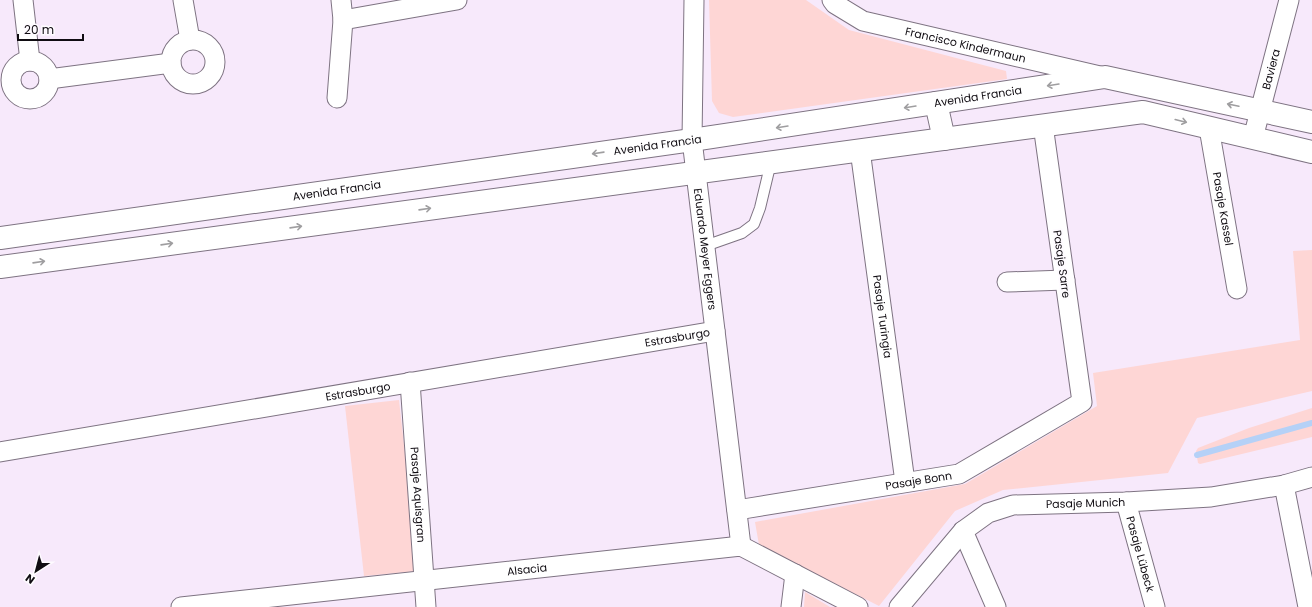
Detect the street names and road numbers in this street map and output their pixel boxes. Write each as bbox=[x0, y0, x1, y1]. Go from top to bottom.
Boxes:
street label: Francisco Kindermaun bbox=[904, 23, 1028, 67]
street label: Baviera bbox=[1258, 47, 1284, 91]
street label: Avenida Francia bbox=[933, 82, 1023, 111]
street label: Avenida Francia bbox=[612, 131, 703, 159]
street label: Pasaje Kassel bbox=[1209, 171, 1237, 247]
street label: Avenida Francia bbox=[291, 176, 382, 204]
street label: Eduardo Meyer Eggers bbox=[690, 187, 721, 311]
street label: Pasaje Sarre bbox=[1049, 229, 1075, 299]
street label: Pasaje Turingia bbox=[869, 274, 896, 359]
street label: Estrasburgo bbox=[644, 324, 711, 351]
street label: Estrasburgo bbox=[324, 378, 392, 405]
street label: Pasaje Aquisgran bbox=[407, 446, 429, 543]
street label: Pasaje Bonn bbox=[884, 467, 953, 494]
street label: Pasaje Munich bbox=[1046, 494, 1126, 512]
street label: Pasaje Lübeck bbox=[1122, 514, 1159, 594]
street label: Alsacia bbox=[506, 559, 548, 579]

